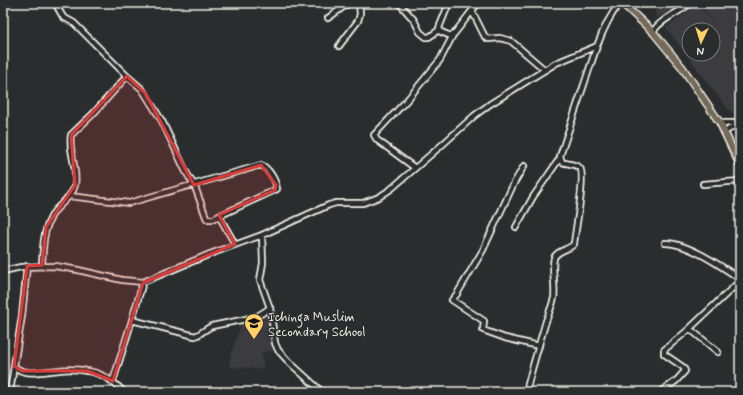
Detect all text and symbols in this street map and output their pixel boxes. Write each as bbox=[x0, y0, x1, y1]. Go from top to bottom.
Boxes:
north arrow bbox=[681, 22, 721, 62]
text: N bbox=[696, 44, 705, 58]
place label: Ichinga Muslim Secondary School bbox=[268, 309, 365, 341]
school or university icon: Ichinga Muslim Secondary School bbox=[243, 312, 265, 340]

